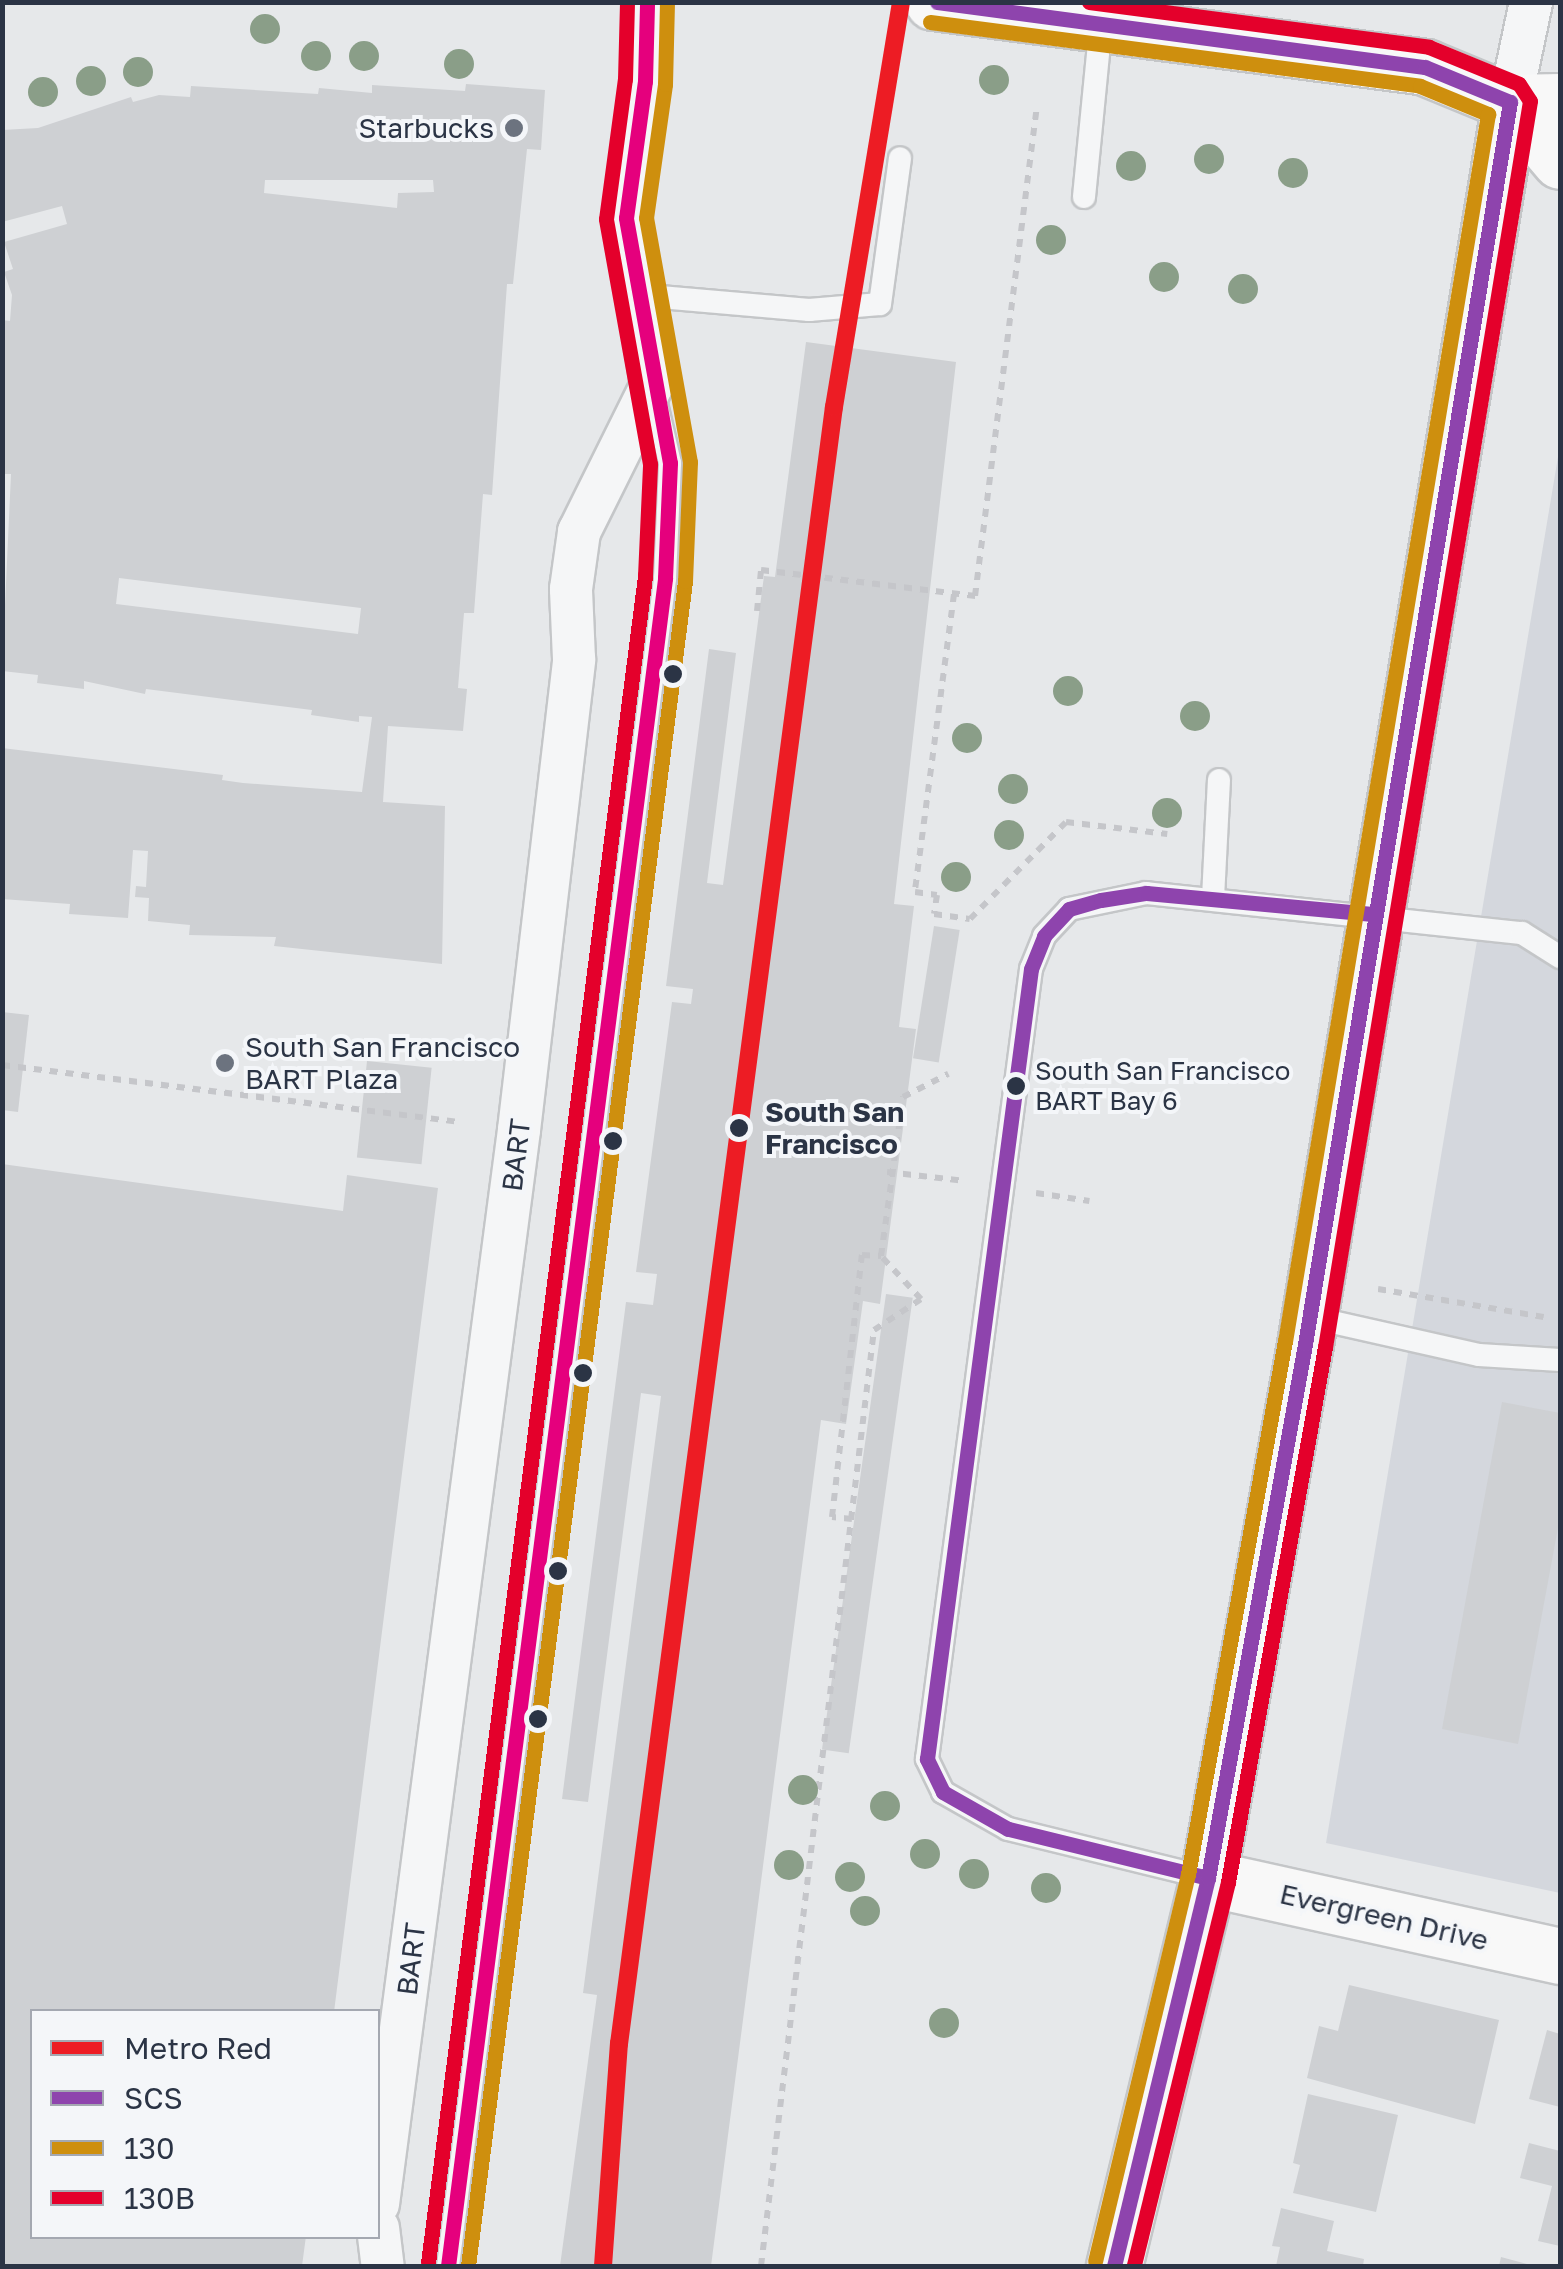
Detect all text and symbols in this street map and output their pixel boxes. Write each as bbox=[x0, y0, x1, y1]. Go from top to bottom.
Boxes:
place label: Starbucks bbox=[359, 111, 494, 145]
marker: Starbucks bbox=[503, 117, 525, 139]
unlabelled marker bbox=[663, 664, 683, 684]
place label: South San Francisco BART Plaza bbox=[245, 1030, 520, 1096]
marker: South San Francisco BART Plaza bbox=[214, 1052, 236, 1074]
place label: South San Francisco BART Bay 6 bbox=[1035, 1055, 1290, 1116]
marker: South San Francisco BART Bay 6 bbox=[1006, 1076, 1026, 1096]
place label: South San Francisco bbox=[765, 1095, 904, 1161]
marker: South San Francisco bbox=[722, 1111, 756, 1145]
street label: BART bbox=[495, 1117, 537, 1193]
unlabelled marker bbox=[603, 1131, 623, 1151]
unlabelled marker bbox=[573, 1363, 593, 1383]
unlabelled marker bbox=[548, 1561, 568, 1581]
unlabelled marker bbox=[528, 1709, 548, 1729]
street label: Evergreen Drive bbox=[1277, 1877, 1491, 1957]
street label: BART bbox=[390, 1921, 432, 1997]
legend bbox=[30, 2009, 380, 2239]
text: Metro Red bbox=[124, 2030, 272, 2066]
text: SCS bbox=[124, 2080, 183, 2116]
text: 130 bbox=[124, 2130, 175, 2166]
text: 130B bbox=[124, 2180, 195, 2216]

